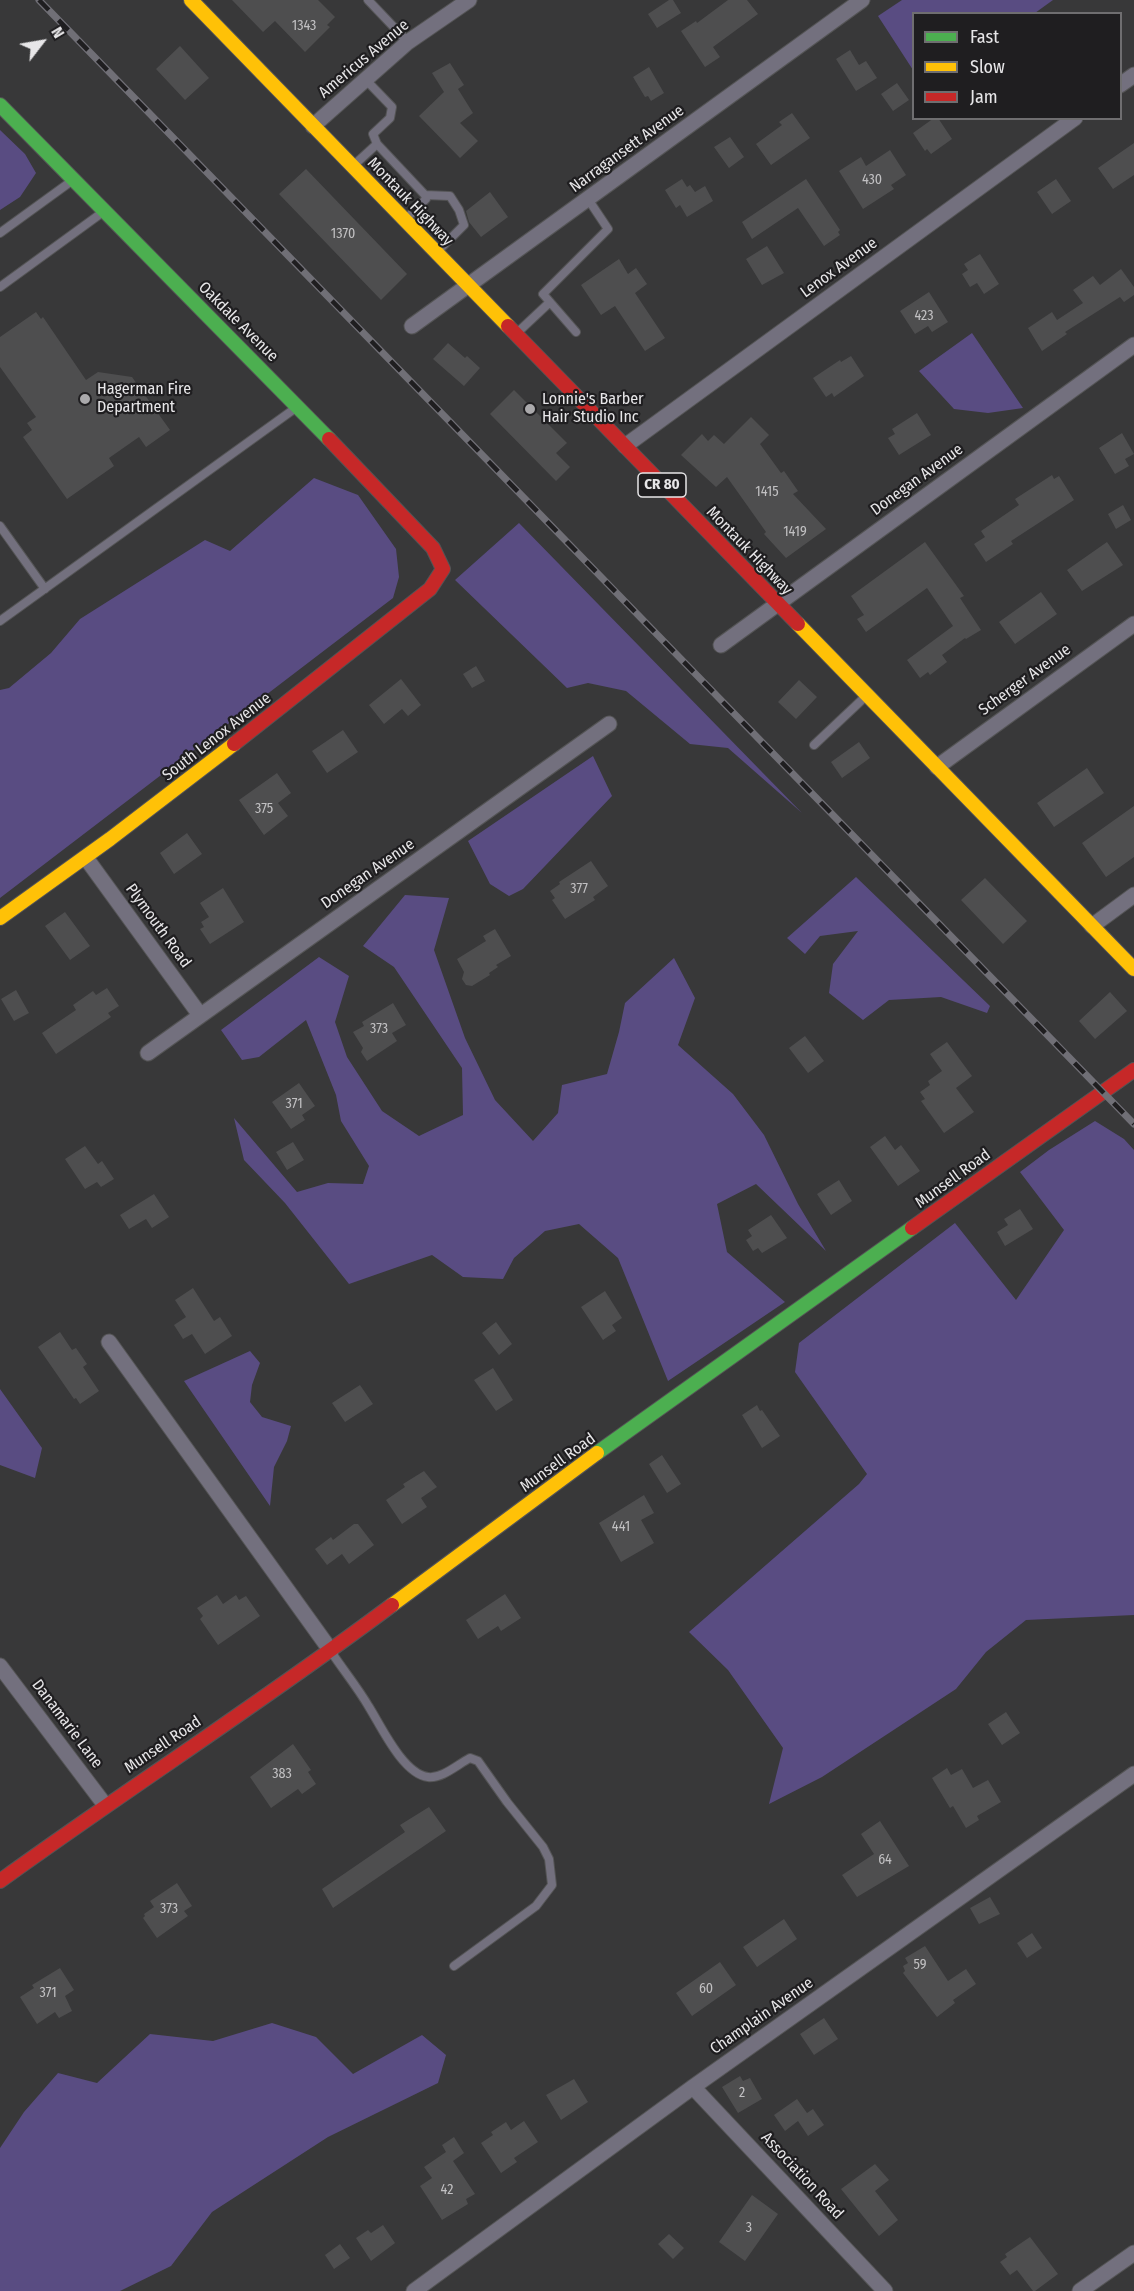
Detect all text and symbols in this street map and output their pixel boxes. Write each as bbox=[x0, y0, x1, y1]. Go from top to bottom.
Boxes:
north arrow bbox=[12, 12, 72, 72]
legend bbox=[912, 12, 1122, 120]
street label: Americus Avenue bbox=[315, 16, 413, 102]
house number: 1343 bbox=[292, 18, 316, 34]
text: N bbox=[47, 23, 68, 41]
text: Fast bbox=[970, 26, 999, 48]
text: Slow bbox=[970, 56, 1005, 78]
text: Jam bbox=[970, 86, 998, 108]
street label: Narragansett Avenue bbox=[566, 101, 688, 197]
street label: Montauk Highway bbox=[363, 154, 457, 250]
house number: 430 bbox=[862, 172, 882, 188]
house number: 1370 bbox=[331, 226, 355, 242]
street label: Lenox Avenue bbox=[797, 234, 881, 302]
street label: Oakdale Avenue bbox=[194, 278, 282, 366]
house number: 423 bbox=[914, 308, 934, 324]
place label: Hagerman Fire Department bbox=[97, 380, 191, 418]
place label: Lonnie's Barber Hair Studio Inc bbox=[542, 390, 644, 428]
marker: Hagerman Fire Department bbox=[78, 392, 92, 406]
marker: Lonnie's Barber Hair Studio Inc bbox=[523, 402, 537, 416]
street label: Donegan Avenue bbox=[867, 440, 967, 520]
road number: CR 80 bbox=[638, 473, 686, 497]
house number: 1415 bbox=[755, 484, 779, 500]
street label: Montauk Highway bbox=[702, 503, 796, 599]
house number: 1419 bbox=[783, 524, 807, 540]
street label: Scherger Avenue bbox=[975, 640, 1075, 720]
street label: South Lenox Avenue bbox=[159, 689, 275, 785]
house number: 375 bbox=[255, 801, 273, 817]
street label: Donegan Avenue bbox=[318, 835, 418, 913]
street label: Plymouth Road bbox=[121, 880, 195, 972]
house number: 377 bbox=[570, 881, 588, 897]
house number: 373 bbox=[370, 1021, 388, 1037]
house number: 371 bbox=[285, 1096, 303, 1112]
street label: Munsell Road bbox=[912, 1145, 994, 1213]
street label: Munsell Road bbox=[517, 1429, 599, 1497]
house number: 441 bbox=[612, 1519, 630, 1535]
street label: Danamarie Lane bbox=[27, 1676, 107, 1772]
street label: Munsell Road bbox=[121, 1712, 205, 1778]
house number: 383 bbox=[272, 1766, 292, 1782]
house number: 64 bbox=[878, 1852, 892, 1868]
house number: 373 bbox=[160, 1901, 178, 1917]
house number: 59 bbox=[913, 1957, 927, 1973]
street label: Champlain Avenue bbox=[707, 1973, 817, 2059]
house number: 60 bbox=[699, 1981, 713, 1997]
house number: 371 bbox=[39, 1985, 57, 2001]
house number: 2 bbox=[739, 2085, 745, 2101]
street label: Association Road bbox=[757, 2128, 847, 2224]
house number: 42 bbox=[441, 2182, 453, 2198]
house number: 3 bbox=[746, 2220, 752, 2236]

